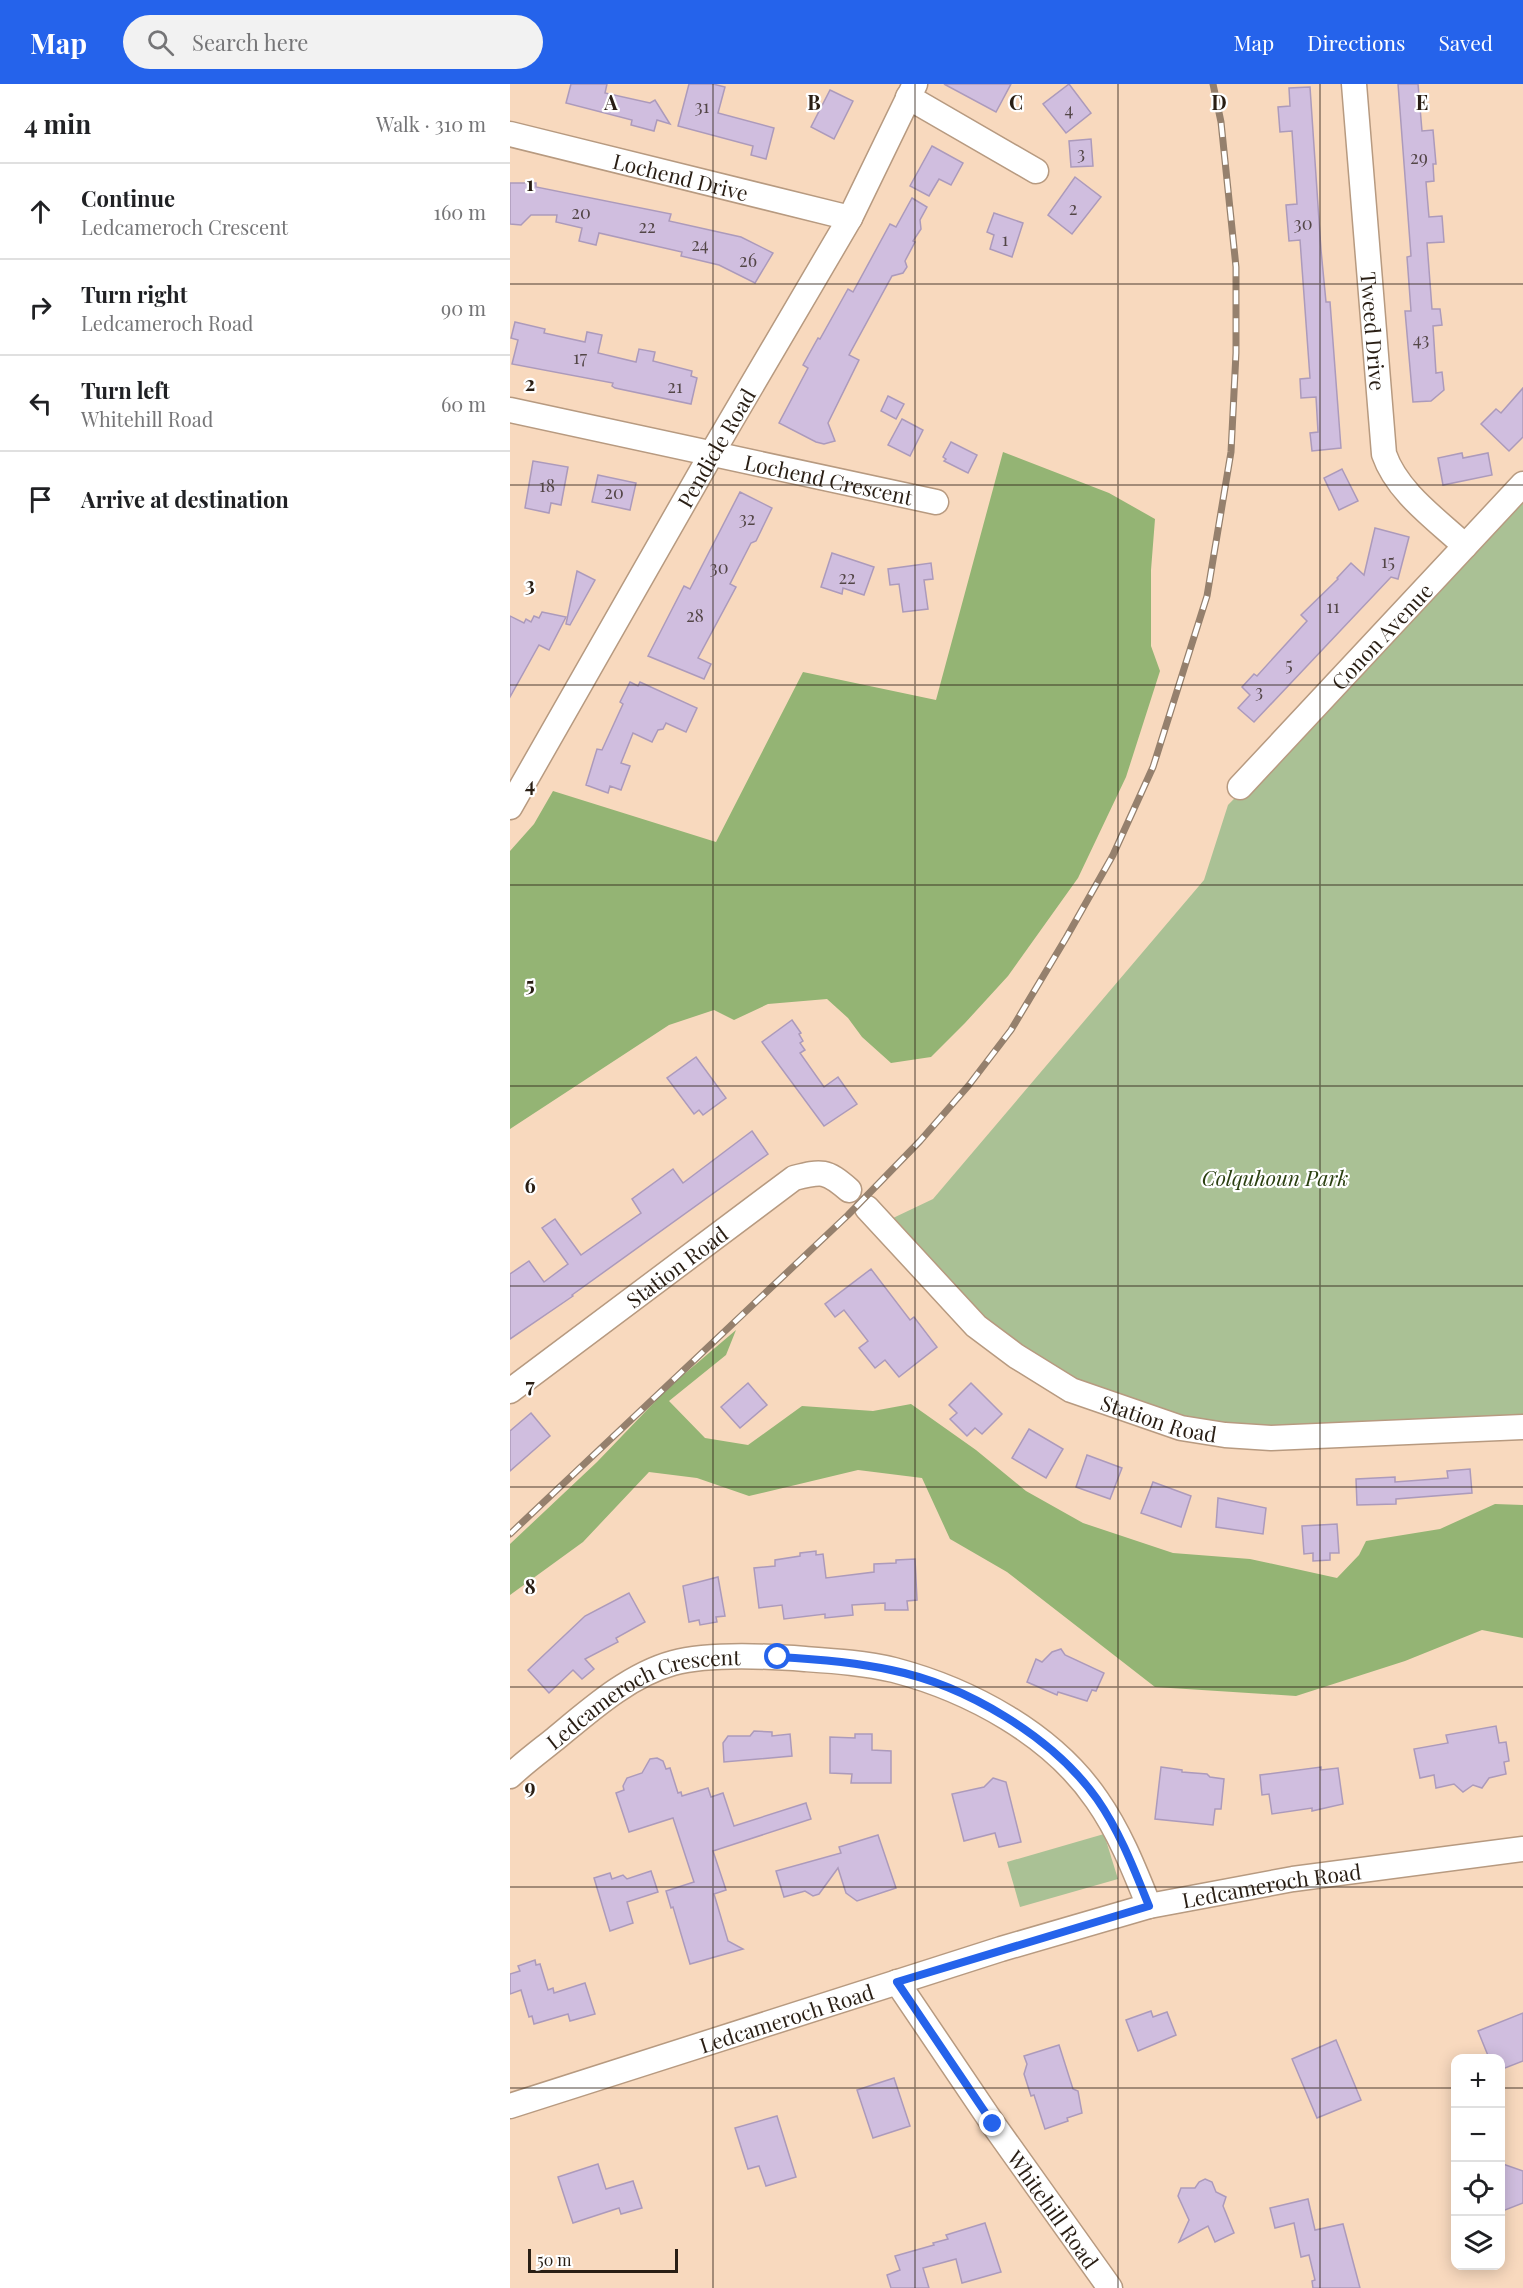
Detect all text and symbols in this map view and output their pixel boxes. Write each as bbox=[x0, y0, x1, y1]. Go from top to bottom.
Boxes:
search box bbox=[123, 15, 543, 69]
text: Map bbox=[30, 24, 87, 61]
icon: search bbox=[144, 26, 177, 59]
text: Search here bbox=[192, 27, 308, 57]
text: Map bbox=[1233, 28, 1274, 56]
text: Directions bbox=[1307, 28, 1405, 56]
text: Saved bbox=[1438, 28, 1493, 56]
text: A bbox=[603, 88, 618, 115]
text: B bbox=[807, 88, 821, 115]
text: C bbox=[1009, 88, 1023, 115]
text: D bbox=[1211, 88, 1227, 115]
text: E bbox=[1416, 88, 1428, 115]
house number: 31 bbox=[695, 94, 710, 118]
house number: 4 bbox=[1065, 97, 1074, 121]
text: 4 min bbox=[24, 106, 91, 141]
text: Walk · 310 m bbox=[376, 110, 486, 137]
house number: 3 bbox=[1077, 141, 1085, 165]
house number: 29 bbox=[1410, 145, 1428, 169]
street label: Lochend Drive bbox=[610, 146, 751, 206]
text: 1 bbox=[526, 169, 534, 196]
text: Continue bbox=[81, 183, 175, 213]
icon: ahead bbox=[24, 195, 57, 228]
house number: 2 bbox=[1069, 196, 1077, 220]
text: 160 m bbox=[434, 198, 486, 225]
house number: 20 bbox=[571, 200, 591, 224]
house number: 30 bbox=[1294, 211, 1312, 235]
text: Ledcameroch Crescent bbox=[81, 213, 288, 240]
house number: 22 bbox=[638, 214, 656, 238]
house number: 1 bbox=[1002, 227, 1009, 251]
house number: 24 bbox=[691, 232, 709, 256]
house number: 26 bbox=[739, 248, 757, 272]
street label: Tweed Drive bbox=[1355, 271, 1393, 392]
text: Turn right bbox=[81, 279, 187, 309]
icon: right bbox=[24, 291, 57, 324]
text: 90 m bbox=[441, 294, 486, 321]
text: Ledcameroch Road bbox=[81, 309, 253, 336]
house number: 43 bbox=[1413, 327, 1429, 351]
house number: 17 bbox=[573, 345, 588, 369]
text: 2 bbox=[525, 369, 535, 396]
house number: 21 bbox=[667, 374, 683, 398]
text: Turn left bbox=[81, 375, 170, 405]
street label: Pendicle Road bbox=[670, 383, 761, 512]
icon: left bbox=[24, 387, 57, 420]
text: 60 m bbox=[441, 390, 486, 417]
text: Whitehill Road bbox=[81, 405, 213, 432]
street label: Lochend Crescent bbox=[742, 447, 916, 511]
house number: 18 bbox=[539, 473, 555, 497]
house number: 20 bbox=[604, 480, 624, 504]
icon: arrive bbox=[24, 483, 57, 516]
text: Arrive at destination bbox=[81, 484, 289, 514]
house number: 32 bbox=[739, 506, 755, 530]
house number: 15 bbox=[1381, 549, 1395, 573]
house number: 30 bbox=[710, 555, 728, 579]
house number: 22 bbox=[838, 565, 856, 589]
text: 3 bbox=[525, 570, 535, 597]
street label: Conon Avenue bbox=[1324, 576, 1438, 695]
house number: 11 bbox=[1326, 594, 1340, 618]
house number: 28 bbox=[686, 603, 704, 627]
house number: 5 bbox=[1285, 652, 1293, 676]
house number: 3 bbox=[1255, 679, 1263, 703]
text: 4 bbox=[525, 770, 535, 797]
text: 5 bbox=[525, 970, 535, 997]
park label: Colquhoun Park bbox=[1202, 1163, 1348, 1191]
text: 6 bbox=[524, 1171, 536, 1198]
street label: Station Road bbox=[620, 1219, 733, 1313]
text: 7 bbox=[525, 1371, 535, 1398]
street label: Station Road bbox=[1097, 1387, 1219, 1448]
text: 8 bbox=[524, 1572, 536, 1599]
street label: Ledcameroch Crescent bbox=[540, 1642, 741, 1755]
route start bbox=[764, 1643, 790, 1669]
text: 9 bbox=[524, 1772, 536, 1799]
street label: Ledcameroch Road bbox=[1180, 1856, 1363, 1914]
street label: Ledcameroch Road bbox=[696, 1977, 877, 2059]
map controls bbox=[1451, 2054, 1505, 2270]
button: + bbox=[1451, 2054, 1505, 2108]
button: − bbox=[1451, 2108, 1505, 2162]
route end bbox=[979, 2110, 1005, 2136]
street label: Whitehill Road bbox=[1001, 2144, 1106, 2274]
button: locate bbox=[1451, 2162, 1505, 2216]
button: layers bbox=[1451, 2216, 1505, 2270]
scale bar bbox=[528, 2246, 678, 2274]
text: 50 m bbox=[537, 2249, 571, 2270]

